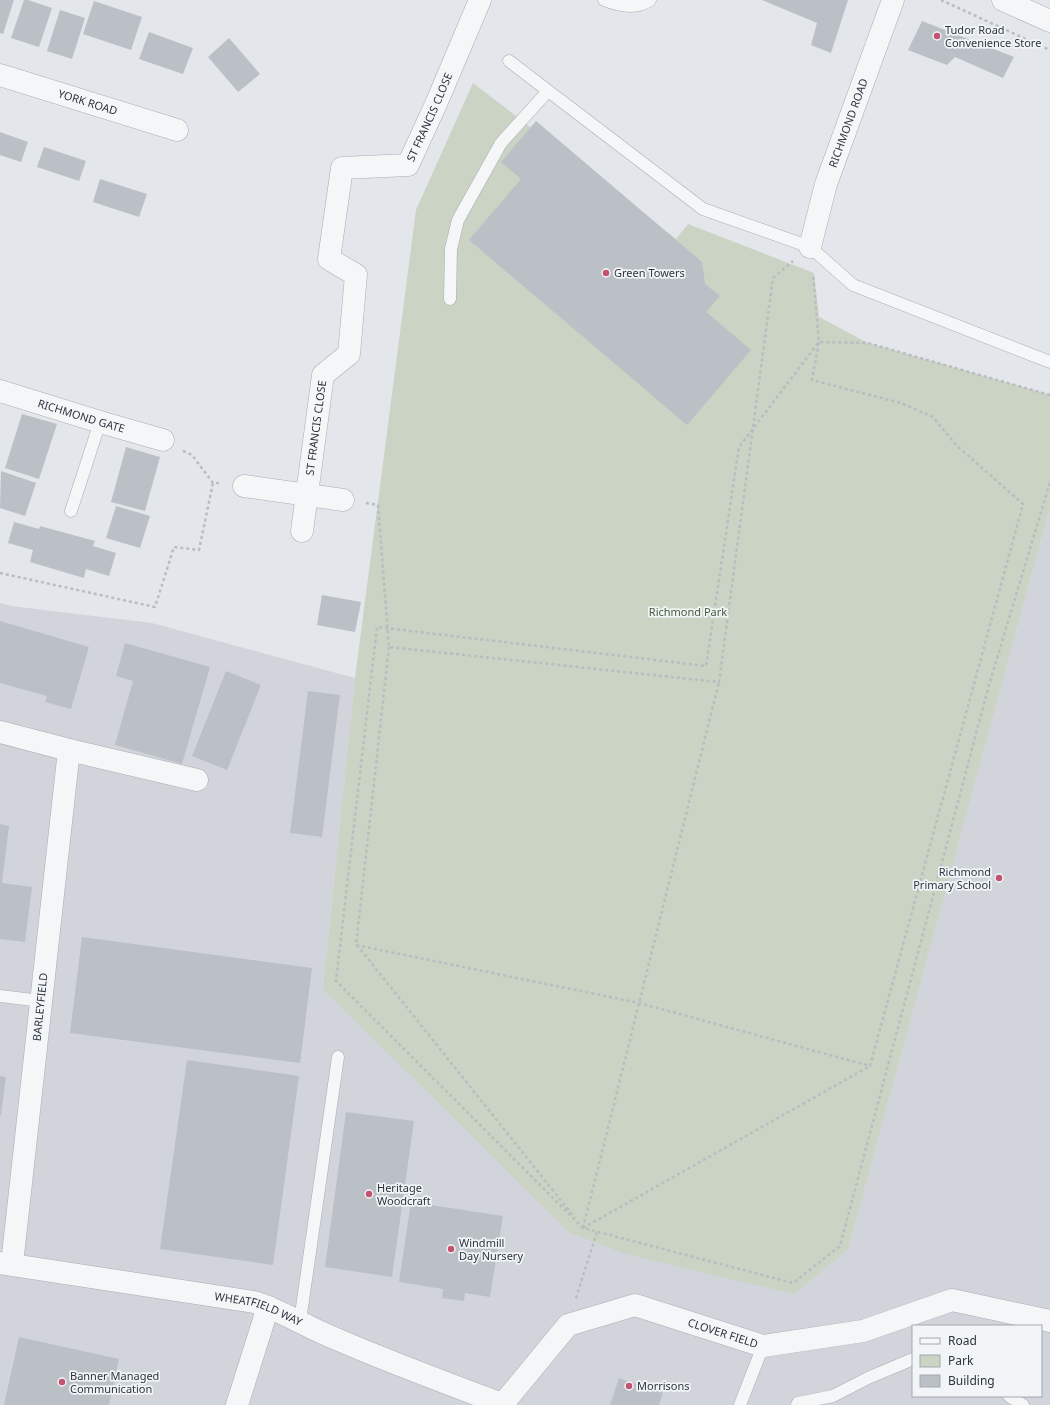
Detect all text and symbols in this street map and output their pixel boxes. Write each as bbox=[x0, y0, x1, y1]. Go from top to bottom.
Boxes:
place label: Tudor Road Convenience Store bbox=[945, 22, 1041, 50]
marker: Tudor Road Convenience Store bbox=[932, 31, 942, 41]
street label: ST FRANCIS CLOSE bbox=[403, 70, 455, 164]
street label: RICHMOND ROAD bbox=[825, 76, 871, 169]
street label: YORK ROAD bbox=[56, 86, 120, 118]
place label: Green Towers bbox=[614, 265, 685, 280]
marker: Green Towers bbox=[601, 268, 611, 278]
street label: ST FRANCIS CLOSE bbox=[302, 379, 329, 476]
street label: RICHMOND GATE bbox=[36, 395, 127, 436]
park label: Richmond Park bbox=[649, 604, 727, 619]
place label: Richmond Primary School bbox=[913, 864, 991, 892]
marker: Richmond Primary School bbox=[994, 873, 1004, 883]
street label: BARLEYFIELD bbox=[28, 972, 51, 1042]
place label: Heritage Woodcraft bbox=[377, 1180, 431, 1208]
marker: Heritage Woodcraft bbox=[364, 1189, 374, 1199]
place label: Windmill Day Nursery bbox=[459, 1235, 523, 1263]
marker: Windmill Day Nursery bbox=[446, 1244, 456, 1254]
street label: WHEATFIELD WAY bbox=[214, 1288, 306, 1329]
street label: CLOVER FIELD bbox=[686, 1314, 760, 1351]
legend bbox=[912, 1325, 1042, 1397]
text: Road bbox=[948, 1332, 977, 1349]
text: Park bbox=[948, 1352, 974, 1369]
place label: Banner Managed Communication bbox=[70, 1368, 159, 1396]
text: Building bbox=[948, 1372, 995, 1389]
marker: Banner Managed Communication bbox=[57, 1377, 67, 1387]
place label: Morrisons bbox=[637, 1378, 690, 1393]
marker: Morrisons bbox=[624, 1381, 634, 1391]

